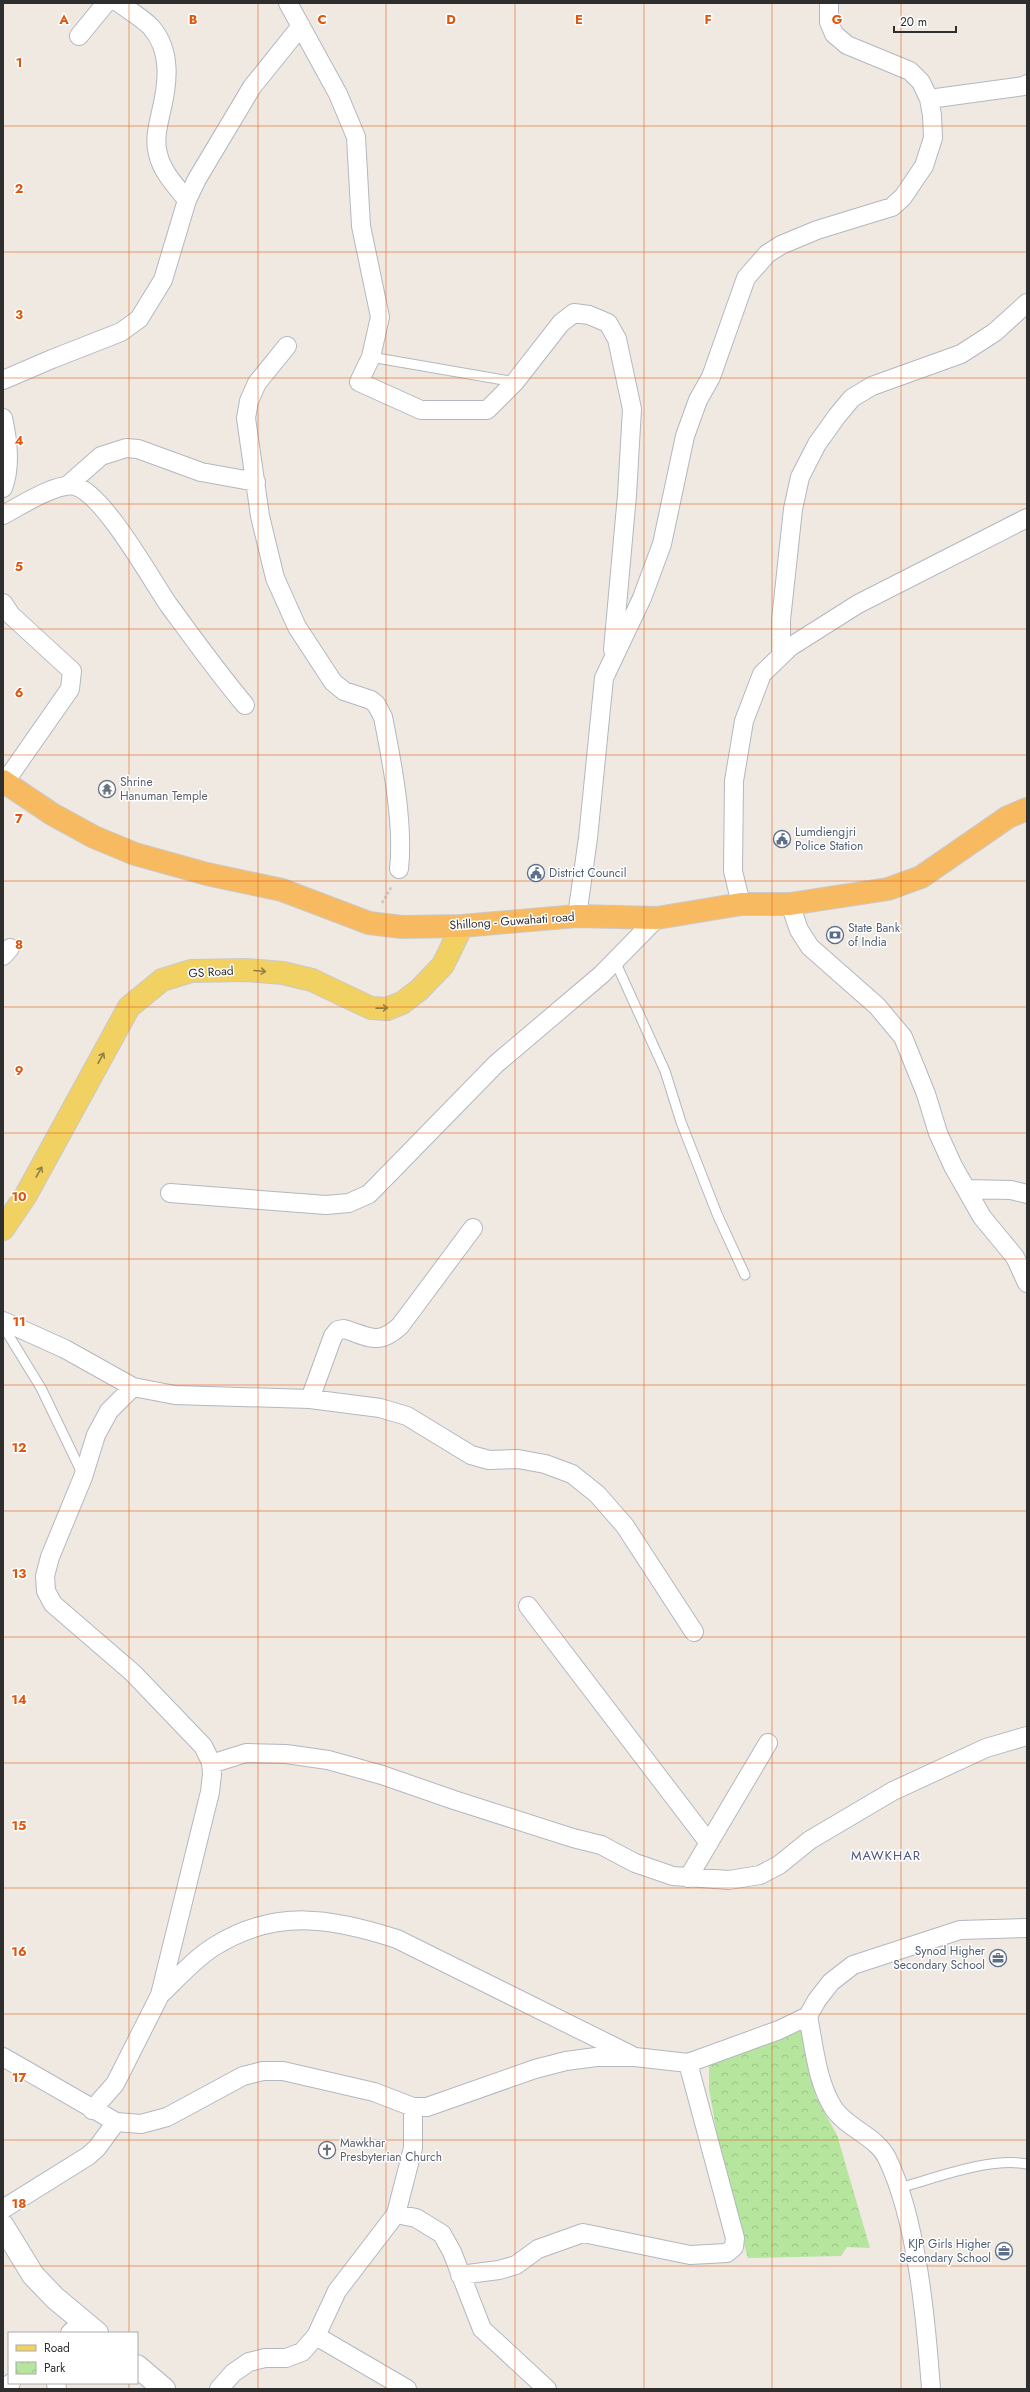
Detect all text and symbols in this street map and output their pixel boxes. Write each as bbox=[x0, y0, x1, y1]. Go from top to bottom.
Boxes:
scale bar bbox=[894, 8, 956, 34]
text: A bbox=[58, 10, 69, 29]
text: B bbox=[189, 10, 198, 29]
text: C bbox=[317, 10, 327, 29]
text: D bbox=[446, 10, 456, 29]
text: E bbox=[575, 10, 583, 29]
text: F bbox=[704, 10, 712, 29]
text: G bbox=[832, 10, 843, 29]
text: 20 m bbox=[900, 13, 927, 31]
text: 1 bbox=[16, 53, 22, 72]
text: 2 bbox=[15, 179, 23, 198]
text: 3 bbox=[15, 305, 23, 324]
text: 4 bbox=[14, 431, 24, 450]
text: 5 bbox=[15, 557, 23, 576]
text: 6 bbox=[15, 683, 24, 702]
place label: Shrine Hanuman Temple bbox=[120, 773, 208, 805]
temple icon: Shrine Hanuman Temple bbox=[97, 779, 117, 799]
text: 7 bbox=[15, 809, 23, 828]
place label: Lumdiengjri Police Station bbox=[795, 823, 863, 855]
public building icon: Lumdiengjri Police Station bbox=[772, 829, 792, 849]
public building icon: District Council bbox=[526, 863, 546, 883]
place label: District Council bbox=[549, 864, 626, 882]
street label: Shillong - Guwahati road bbox=[449, 908, 575, 934]
place label: State Bank of India bbox=[848, 919, 901, 951]
bank icon: State Bank of India bbox=[825, 925, 845, 945]
text: 8 bbox=[15, 935, 23, 954]
street label: GS Road bbox=[188, 961, 234, 983]
one-way arrow bbox=[253, 967, 266, 974]
one-way arrow bbox=[376, 1004, 389, 1012]
one-way arrow bbox=[98, 1052, 106, 1064]
text: 9 bbox=[15, 1061, 24, 1080]
one-way arrow bbox=[35, 1166, 43, 1178]
text: 10 bbox=[11, 1187, 27, 1206]
text: 11 bbox=[12, 1312, 26, 1331]
text: 12 bbox=[11, 1438, 27, 1457]
text: 13 bbox=[12, 1564, 26, 1583]
text: 14 bbox=[11, 1690, 27, 1709]
text: 15 bbox=[11, 1816, 27, 1835]
district label: MAWKHAR bbox=[851, 1846, 921, 1865]
text: 16 bbox=[11, 1942, 27, 1961]
place label: Synod Higher Secondary School bbox=[893, 1942, 986, 1974]
office icon: Synod Higher Secondary School bbox=[988, 1948, 1008, 1968]
text: 17 bbox=[12, 2068, 26, 2087]
place label: Mawkhar Presbyterian Church bbox=[340, 2134, 442, 2166]
church icon: Mawkhar Presbyterian Church bbox=[317, 2140, 337, 2160]
text: 18 bbox=[12, 2194, 26, 2213]
place label: KJP Girls Higher Secondary School bbox=[899, 2235, 992, 2267]
office icon: KJP Girls Higher Secondary School bbox=[994, 2241, 1014, 2261]
legend bbox=[8, 2332, 138, 2384]
text: Road bbox=[44, 2339, 70, 2357]
text: Park bbox=[44, 2359, 66, 2377]

